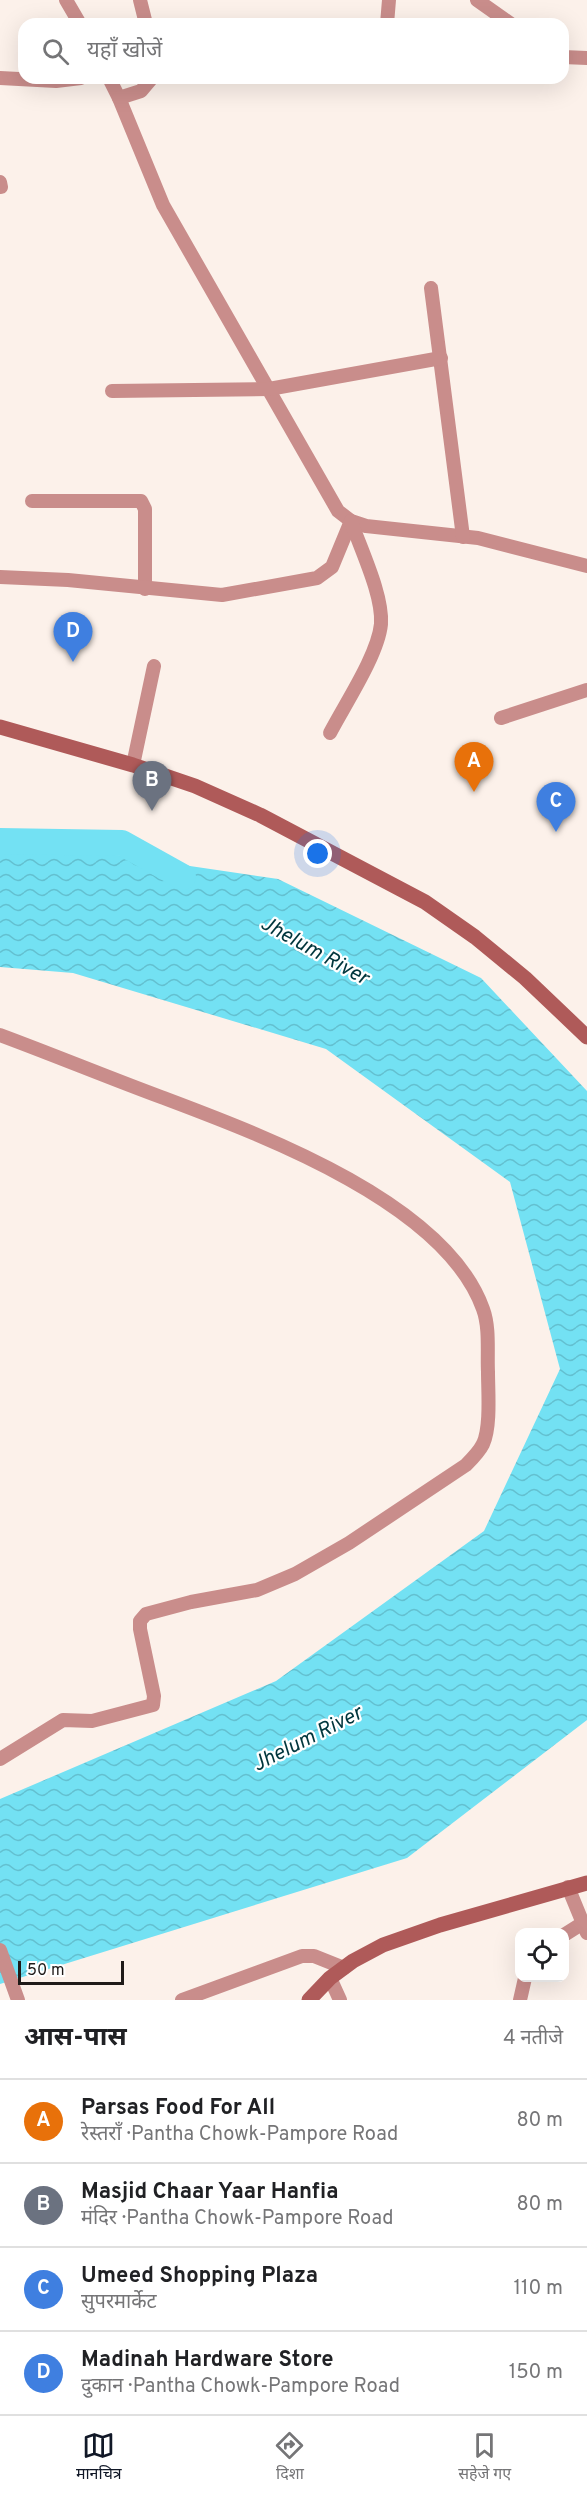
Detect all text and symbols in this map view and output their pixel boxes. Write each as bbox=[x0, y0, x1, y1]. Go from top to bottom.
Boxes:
search box bbox=[18, 18, 569, 84]
icon: search bbox=[39, 35, 72, 68]
text: यहाँ खोजें bbox=[87, 38, 162, 65]
pin: D bbox=[54, 612, 92, 662]
pin: A bbox=[454, 742, 494, 792]
pin: B bbox=[132, 762, 172, 811]
pin: C bbox=[536, 782, 576, 832]
your location bbox=[303, 839, 332, 868]
water label: Jhelum River bbox=[255, 910, 375, 993]
water label: Jhelum River bbox=[248, 1699, 369, 1779]
map controls bbox=[515, 1928, 569, 1982]
button: locate bbox=[515, 1928, 569, 1982]
scale bar bbox=[18, 1958, 124, 1986]
text: 50 m bbox=[27, 1961, 65, 1981]
text: आस-पास bbox=[24, 2022, 127, 2055]
text: 4 नतीजे bbox=[503, 2026, 563, 2052]
text: Parsas Food For All bbox=[81, 2095, 275, 2122]
text: A bbox=[36, 2108, 51, 2134]
text: 80 m bbox=[517, 2108, 563, 2134]
text: रेस्तराँ · Pantha Chowk-Pampore Road bbox=[81, 2122, 398, 2148]
text: Masjid Chaar Yaar Hanfia bbox=[81, 2179, 339, 2206]
text: B bbox=[37, 2192, 50, 2218]
text: 80 m bbox=[517, 2192, 563, 2218]
text: मंदिर · Pantha Chowk-Pampore Road bbox=[81, 2206, 394, 2232]
text: Umeed Shopping Plaza bbox=[81, 2263, 318, 2290]
text: C bbox=[37, 2276, 50, 2302]
text: 110 m bbox=[514, 2276, 563, 2302]
text: सुपरमार्केट bbox=[81, 2290, 157, 2316]
text: Madinah Hardware Store bbox=[81, 2347, 333, 2374]
text: D bbox=[36, 2360, 51, 2386]
text: 150 m bbox=[509, 2360, 563, 2386]
text: दुकान · Pantha Chowk-Pampore Road bbox=[81, 2374, 400, 2400]
tab: मानचित्र bbox=[76, 2429, 122, 2486]
tab: दिशा bbox=[273, 2429, 306, 2486]
tab: सहेजे गए bbox=[458, 2429, 511, 2486]

